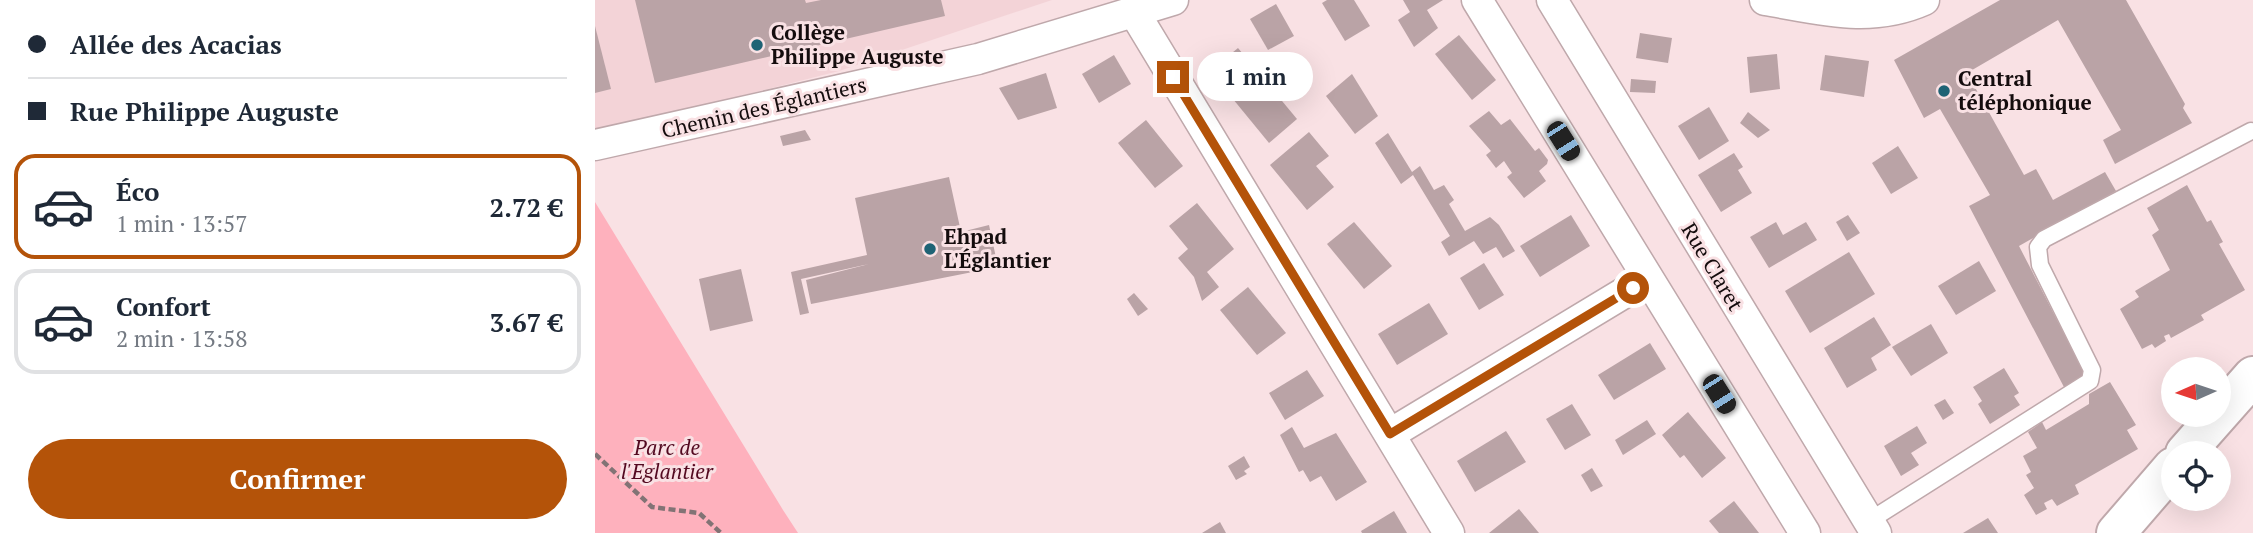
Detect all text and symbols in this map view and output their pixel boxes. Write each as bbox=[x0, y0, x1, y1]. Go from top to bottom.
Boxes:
place label: Collège Philippe Auguste bbox=[771, 18, 944, 70]
text: Allée des Acacias bbox=[70, 27, 282, 61]
marker: Collège Philippe Auguste bbox=[749, 37, 765, 53]
callout: 1 min bbox=[1197, 52, 1313, 102]
route end bbox=[1157, 61, 1189, 93]
text: 1 min bbox=[1224, 61, 1286, 92]
place label: Central téléphonique bbox=[1958, 64, 2092, 116]
street label: Chemin des Églantiers bbox=[659, 70, 869, 144]
marker: Central téléphonique bbox=[1936, 83, 1952, 99]
text: Rue Philippe Auguste bbox=[70, 94, 339, 128]
car bbox=[1543, 118, 1584, 164]
text: Éco bbox=[116, 174, 159, 208]
icon: car bbox=[32, 175, 95, 238]
text: 2.72 € bbox=[490, 190, 563, 224]
text: 1 min · 13:57 bbox=[116, 208, 248, 239]
street label: Rue Claret bbox=[1676, 217, 1750, 316]
place label: Ehpad L'Églantier bbox=[944, 222, 1051, 274]
marker: Ehpad L'Églantier bbox=[922, 241, 938, 257]
route start bbox=[1617, 272, 1649, 304]
text: Confort bbox=[116, 289, 211, 323]
icon: car bbox=[32, 290, 95, 353]
text: 3.67 € bbox=[490, 305, 563, 339]
text: 2 min · 13:58 bbox=[116, 323, 248, 354]
north arrow bbox=[2161, 357, 2231, 427]
map controls bbox=[2161, 357, 2231, 511]
car bbox=[1699, 371, 1740, 417]
park label: Parc de l'Eglantier bbox=[621, 433, 714, 485]
button: Confirmer bbox=[28, 439, 567, 519]
button: locate bbox=[2161, 441, 2231, 511]

